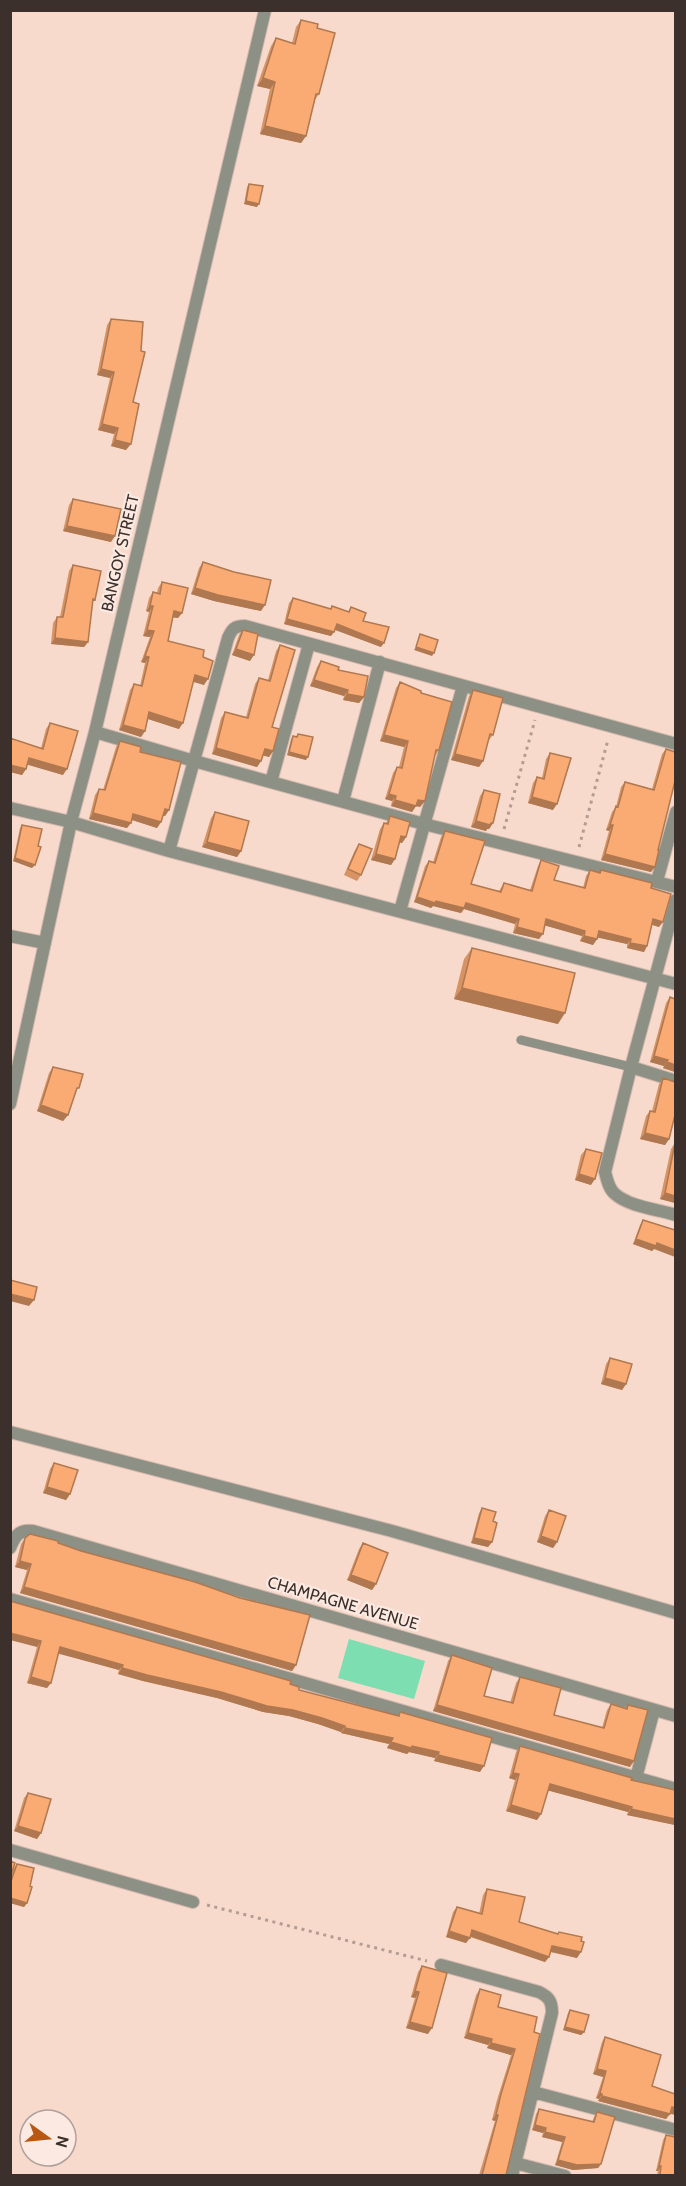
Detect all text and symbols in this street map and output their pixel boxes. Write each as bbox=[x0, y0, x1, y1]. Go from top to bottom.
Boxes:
street label: BANGOY STREET bbox=[97, 492, 143, 613]
street label: CHAMPAGNE AVENUE bbox=[265, 1572, 421, 1634]
north arrow bbox=[18, 2108, 78, 2168]
text: N bbox=[51, 2134, 73, 2150]

